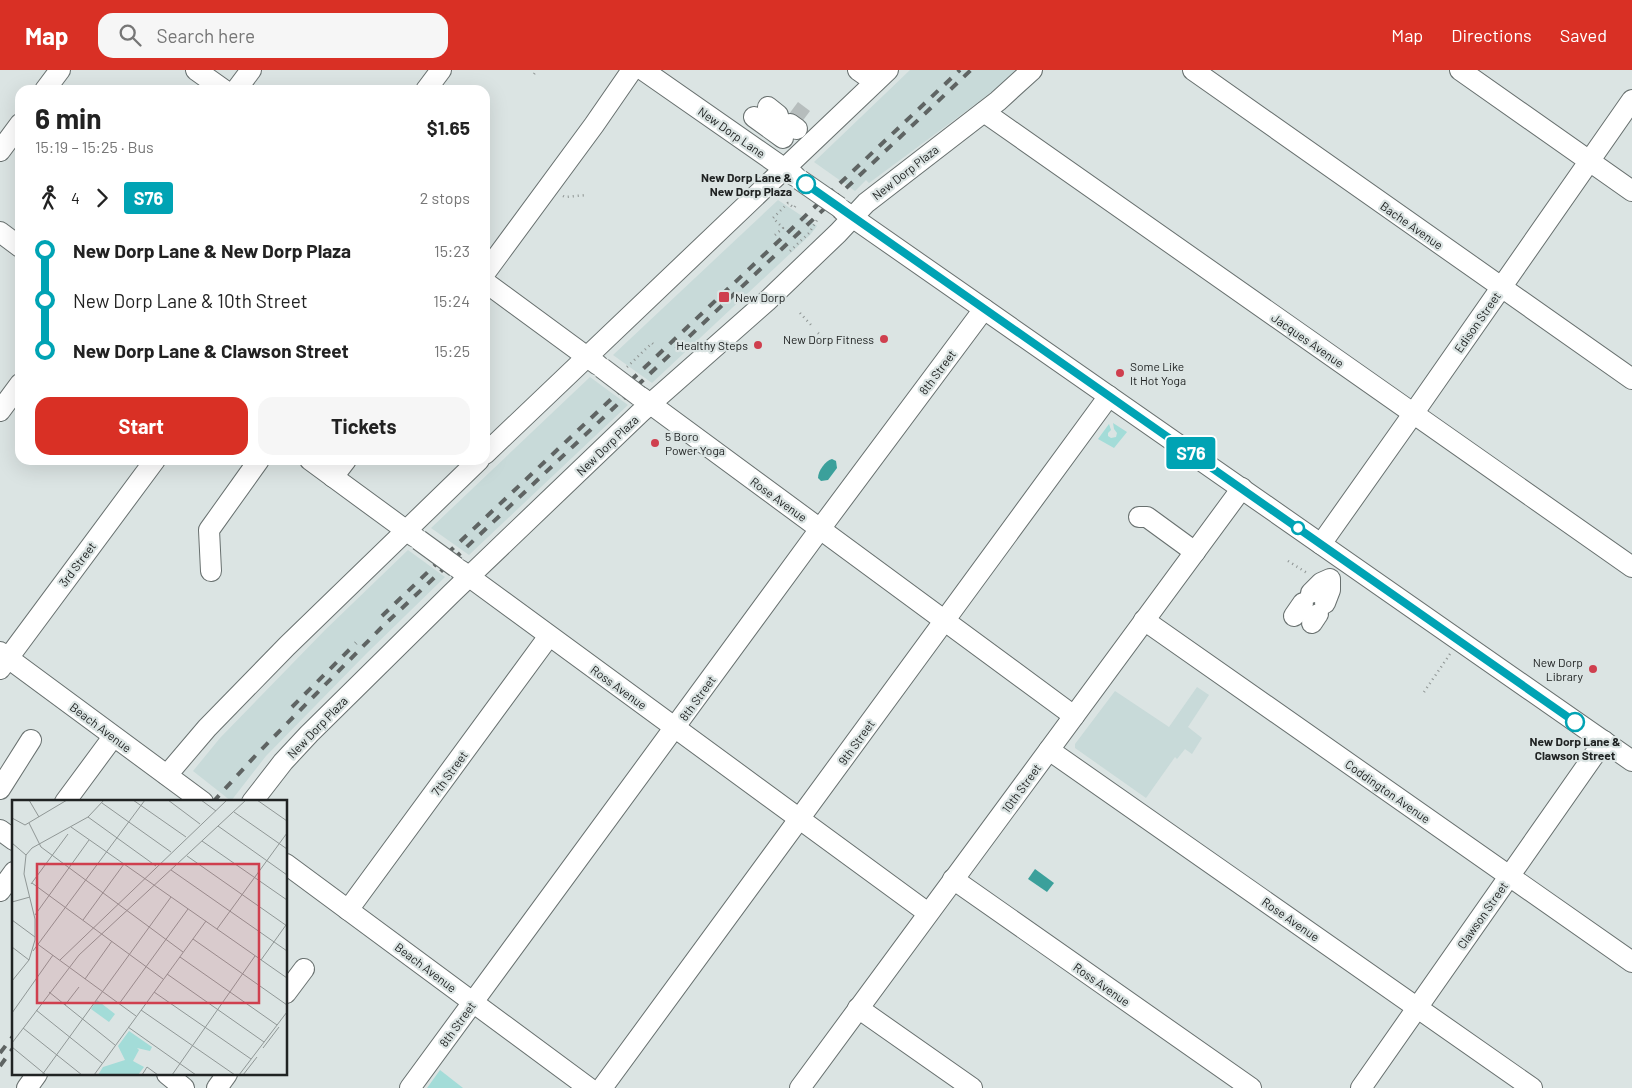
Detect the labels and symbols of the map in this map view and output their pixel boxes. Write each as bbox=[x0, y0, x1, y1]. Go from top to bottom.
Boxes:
street label: New Dorp Lane bbox=[696, 104, 768, 160]
street label: New Dorp Plaza bbox=[869, 142, 941, 202]
place label: New Dorp Lane & New Dorp Plaza bbox=[701, 170, 792, 198]
marker: New Dorp Lane & New Dorp Plaza bbox=[796, 174, 816, 194]
street label: Bache Avenue bbox=[1378, 198, 1446, 252]
street label: Edison Street bbox=[1451, 289, 1503, 355]
marker: New Dorp bbox=[717, 290, 731, 304]
place label: New Dorp bbox=[735, 290, 785, 304]
street label: Jacques Avenue bbox=[1269, 310, 1347, 370]
place label: New Dorp Fitness bbox=[783, 332, 874, 346]
marker: New Dorp Fitness bbox=[878, 333, 890, 345]
place label: Healthy Steps bbox=[676, 338, 748, 352]
marker: Healthy Steps bbox=[752, 339, 764, 351]
street label: 8th Street bbox=[916, 347, 958, 397]
place label: Some Like It Hot Yoga bbox=[1130, 359, 1186, 387]
marker: Some Like It Hot Yoga bbox=[1114, 367, 1126, 379]
street label: New Dorp Plaza bbox=[573, 412, 641, 478]
place label: 5 Boro Power Yoga bbox=[665, 429, 725, 457]
marker: 5 Boro Power Yoga bbox=[649, 437, 661, 449]
line badge: S76 bbox=[1162, 437, 1220, 469]
street label: Rose Avenue bbox=[748, 474, 810, 524]
unlabelled marker bbox=[1291, 521, 1305, 535]
street label: 3rd Street bbox=[56, 539, 98, 589]
place label: New Dorp Library bbox=[1533, 655, 1583, 683]
street label: Ross Avenue bbox=[588, 662, 650, 712]
marker: New Dorp Library bbox=[1587, 663, 1599, 675]
street label: 8th Street bbox=[676, 673, 718, 723]
street label: New Dorp Plaza bbox=[284, 693, 350, 761]
street label: Beach Avenue bbox=[68, 699, 134, 755]
marker: New Dorp Lane & Clawson Street bbox=[1565, 712, 1585, 732]
street label: 9th Street bbox=[835, 717, 877, 767]
place label: New Dorp Lane & Clawson Street bbox=[1529, 734, 1621, 762]
street label: 7th Street bbox=[428, 748, 470, 798]
street label: Coddington Avenue bbox=[1343, 756, 1433, 826]
street label: 10th Street bbox=[999, 761, 1043, 815]
inset map bbox=[12, 800, 288, 1076]
street label: Clawson Street bbox=[1454, 879, 1510, 951]
street label: Rose Avenue bbox=[1260, 894, 1322, 944]
street label: Beach Avenue bbox=[393, 939, 459, 995]
street label: Ross Avenue bbox=[1071, 959, 1133, 1009]
street label: 8th Street bbox=[436, 999, 478, 1049]

